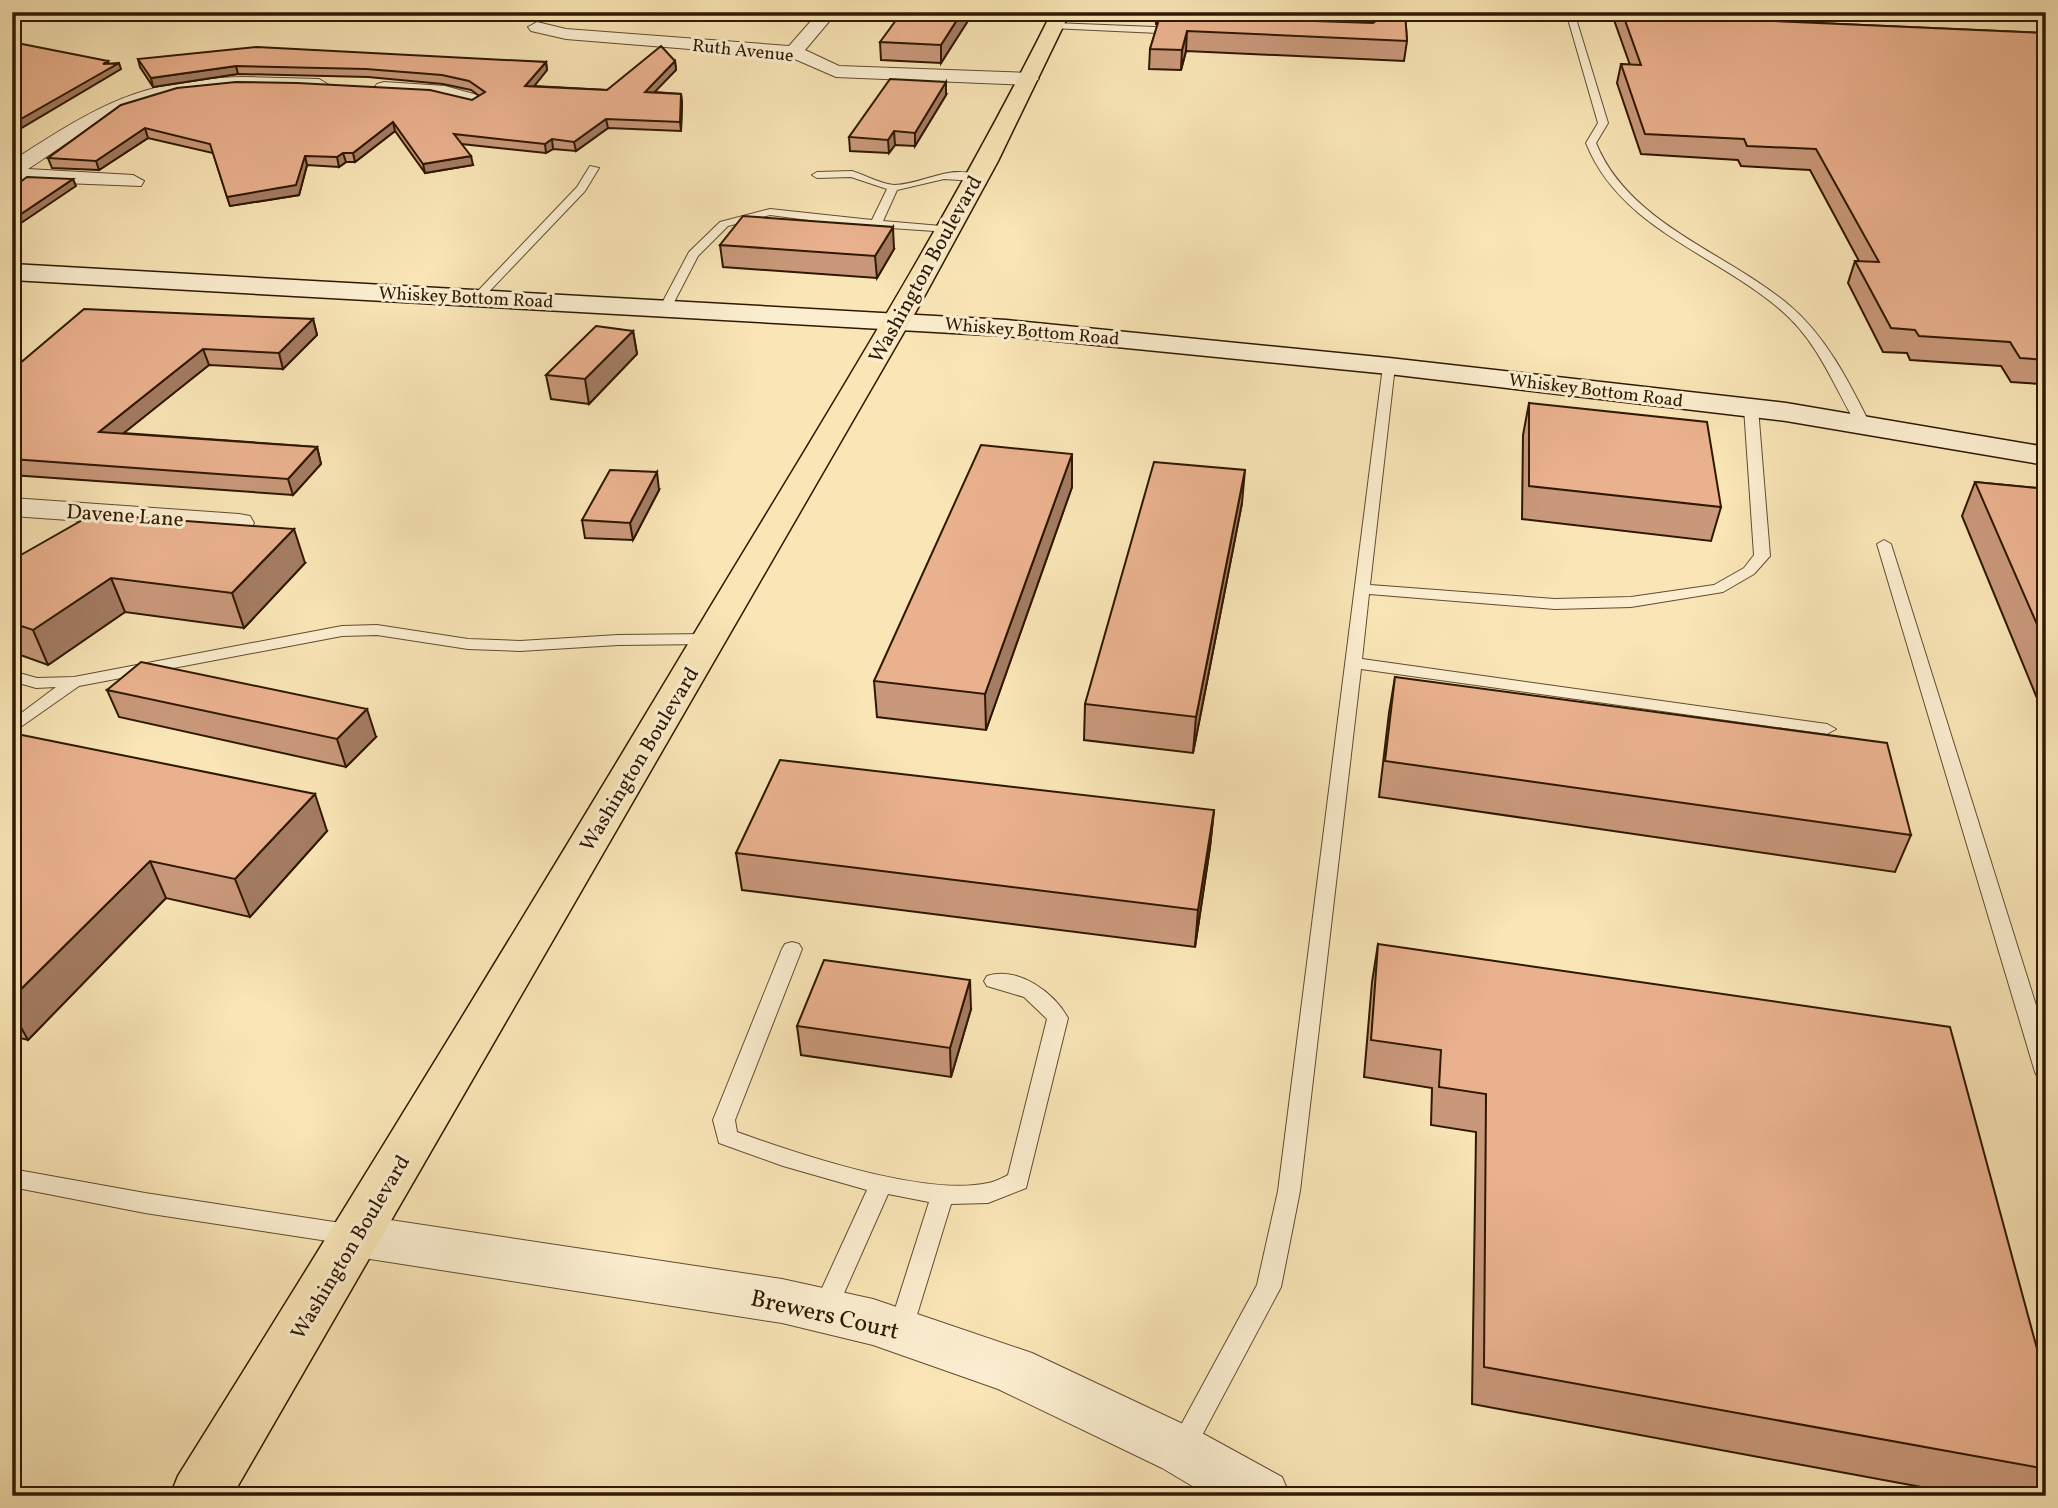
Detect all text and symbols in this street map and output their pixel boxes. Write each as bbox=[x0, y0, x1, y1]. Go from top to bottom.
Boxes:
street label: Ruth Avenue bbox=[691, 34, 795, 69]
street label: Washington Boulevard bbox=[863, 171, 990, 369]
street label: Whiskey Bottom Road bbox=[378, 281, 554, 316]
street label: Whiskey Bottom Road bbox=[943, 312, 1120, 353]
street label: Whiskey Bottom Road bbox=[1507, 368, 1684, 415]
street label: Davene Lane bbox=[65, 498, 185, 535]
street label: Washington Boulevard bbox=[574, 662, 707, 857]
street label: Washington Boulevard bbox=[285, 1150, 418, 1345]
street label: Brewers Court bbox=[747, 1282, 902, 1350]

